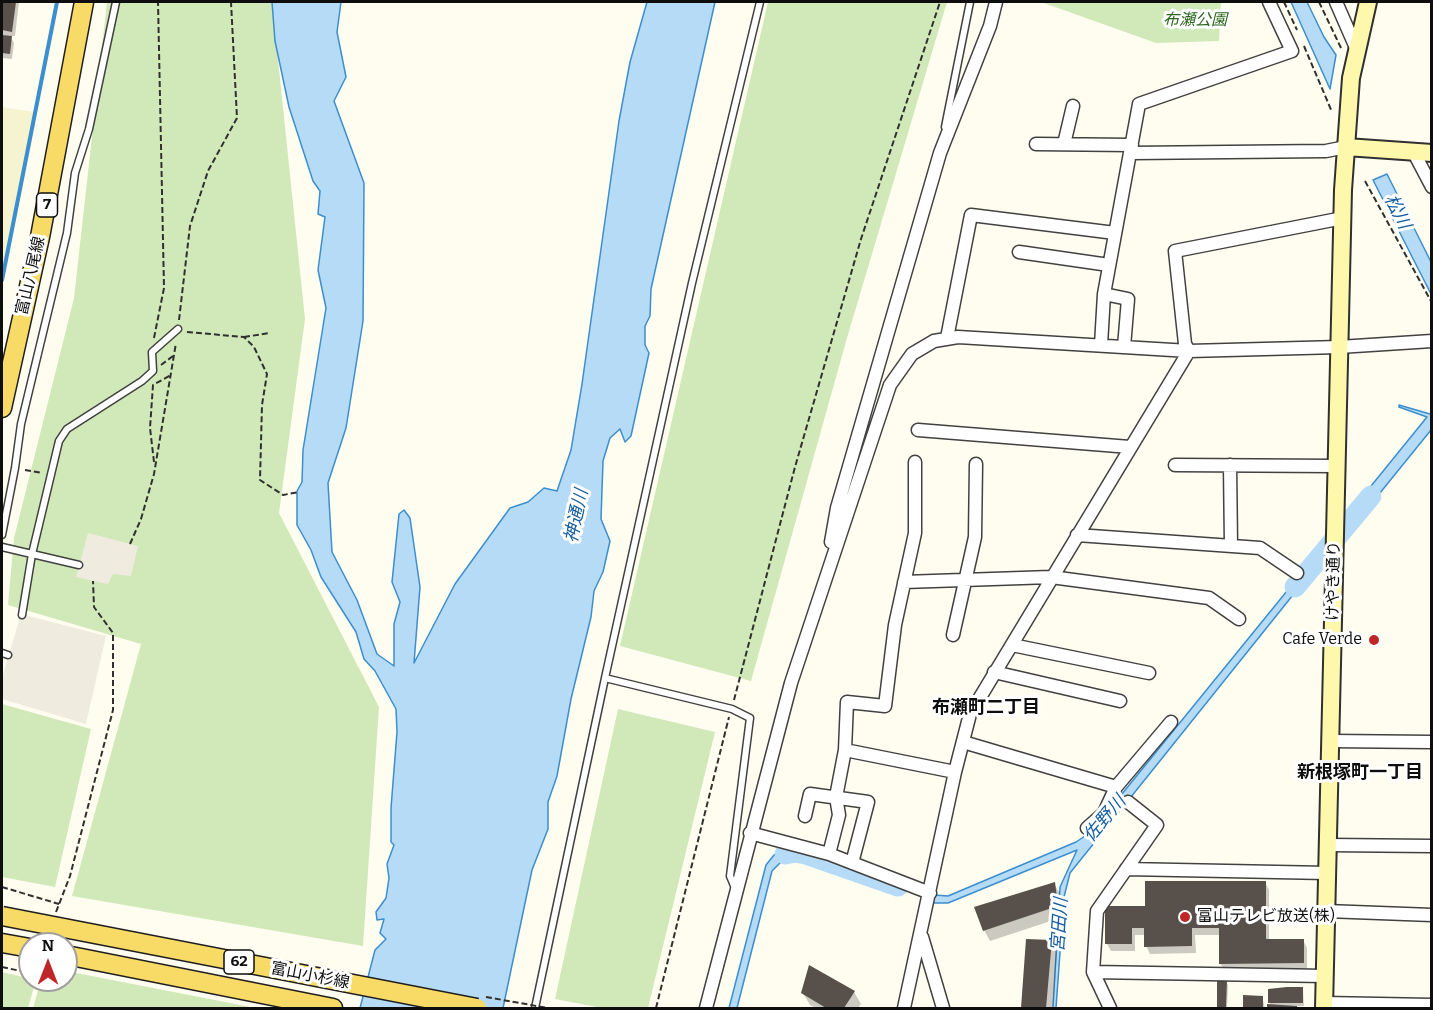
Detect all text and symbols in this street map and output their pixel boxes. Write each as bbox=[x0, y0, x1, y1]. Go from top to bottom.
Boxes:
park label: 布瀬公園 bbox=[1163, 11, 1227, 31]
water label: 松川 bbox=[1379, 191, 1415, 233]
road number: 7 bbox=[36, 193, 57, 217]
street label: 富山八尾線 bbox=[13, 235, 49, 317]
water label: 神通川 bbox=[561, 487, 593, 545]
street label: けやき通り bbox=[1324, 541, 1344, 621]
place label: Cafe Verde bbox=[1282, 630, 1362, 650]
marker: Cafe Verde bbox=[1367, 633, 1381, 647]
district label: 布瀬町二丁目 bbox=[932, 697, 1040, 719]
district label: 新根塚町一丁目 bbox=[1297, 762, 1423, 784]
water label: 佐野川 bbox=[1079, 791, 1131, 847]
water label: 宮田川 bbox=[1047, 897, 1073, 953]
place label: 富山テレビ放送(株) bbox=[1197, 907, 1335, 927]
marker: 富山テレビ放送(株) bbox=[1178, 910, 1192, 924]
north arrow bbox=[18, 932, 78, 992]
text: N bbox=[42, 936, 54, 955]
road number: 62 bbox=[224, 950, 254, 974]
street label: 富山小杉線 bbox=[269, 959, 351, 993]

